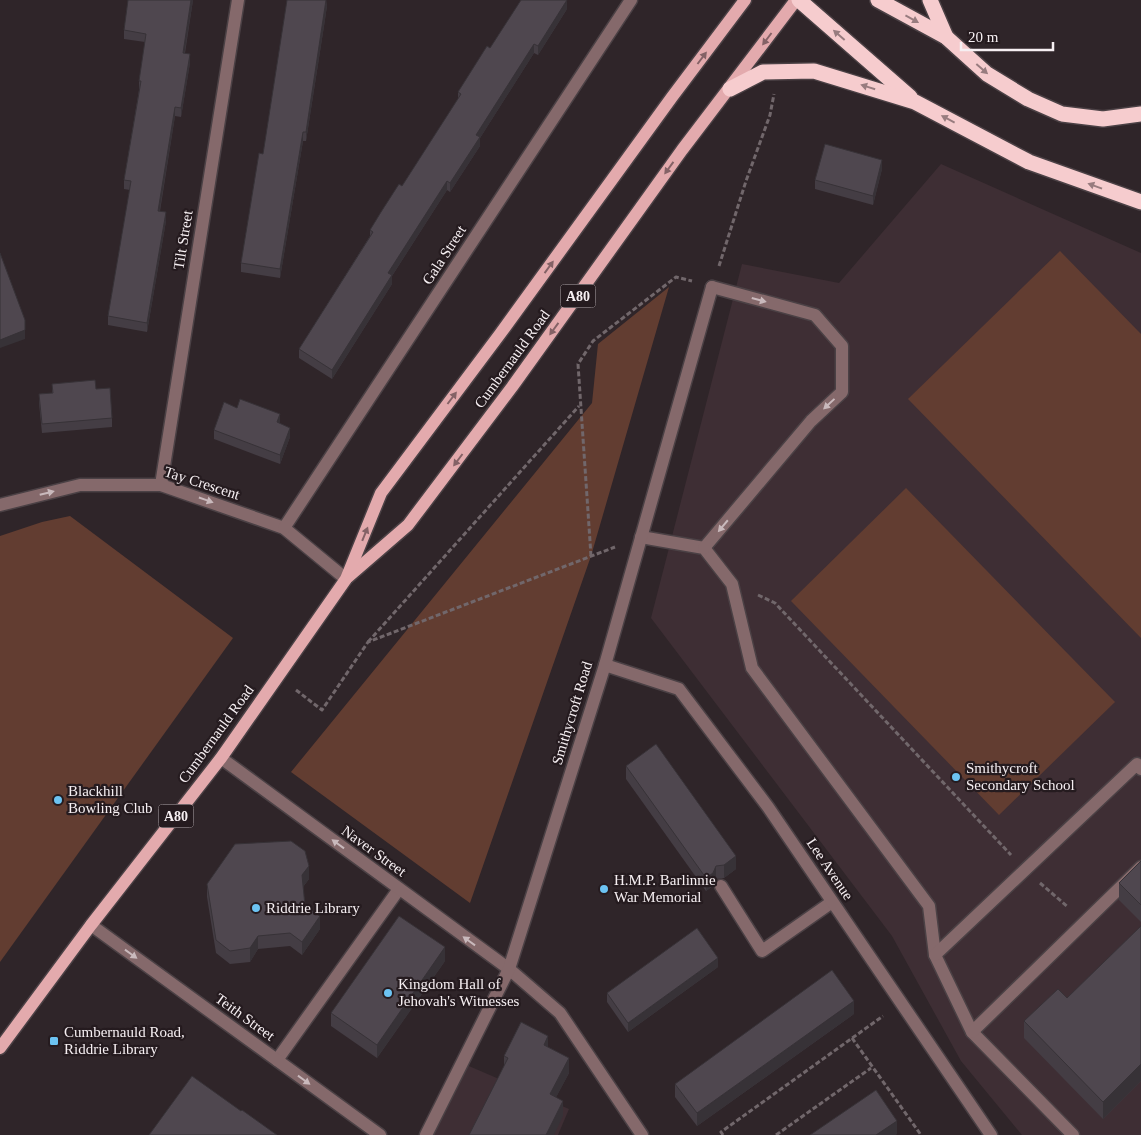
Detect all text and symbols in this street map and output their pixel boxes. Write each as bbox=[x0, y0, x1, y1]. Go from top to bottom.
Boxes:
one-way arrow bbox=[905, 14, 919, 23]
scale bar bbox=[961, 20, 1054, 52]
one-way arrow bbox=[833, 29, 845, 41]
text: 20 m bbox=[968, 29, 999, 45]
one-way arrow bbox=[762, 32, 772, 46]
one-way arrow bbox=[696, 52, 707, 65]
one-way arrow bbox=[975, 64, 988, 75]
one-way arrow bbox=[861, 83, 876, 91]
one-way arrow bbox=[940, 115, 955, 123]
one-way arrow bbox=[664, 162, 674, 175]
one-way arrow bbox=[1087, 182, 1102, 190]
street label: Tilt Street bbox=[170, 208, 196, 271]
street label: Gala Street bbox=[419, 222, 469, 287]
one-way arrow bbox=[543, 261, 554, 274]
road number: A80 bbox=[560, 284, 596, 308]
one-way arrow bbox=[752, 296, 767, 304]
street label: Cumbernauld Road bbox=[471, 307, 553, 411]
one-way arrow bbox=[549, 322, 559, 336]
one-way arrow bbox=[447, 392, 458, 405]
one-way arrow bbox=[824, 398, 836, 410]
one-way arrow bbox=[452, 453, 463, 466]
street label: Tay Crescent bbox=[162, 463, 243, 503]
one-way arrow bbox=[40, 489, 55, 497]
one-way arrow bbox=[199, 497, 214, 505]
one-way arrow bbox=[717, 519, 728, 532]
one-way arrow bbox=[361, 527, 369, 541]
street label: Smithycroft Road bbox=[549, 659, 595, 767]
street label: Cumbernauld Road bbox=[175, 682, 257, 786]
place label: Smithycroft Secondary School bbox=[966, 760, 1075, 793]
marker: Smithycroft Secondary School bbox=[950, 771, 962, 783]
place label: Blackhill Bowling Club bbox=[68, 783, 153, 816]
marker: Blackhill Bowling Club bbox=[52, 794, 64, 806]
road number: A80 bbox=[158, 804, 194, 828]
street label: Naver Street bbox=[339, 822, 410, 880]
street label: Lee Avenue bbox=[804, 835, 857, 903]
one-way arrow bbox=[332, 839, 345, 850]
place label: H.M.P. Barlinnie War Memorial bbox=[614, 872, 716, 905]
marker: H.M.P. Barlinnie War Memorial bbox=[598, 883, 610, 895]
place label: Riddrie Library bbox=[266, 900, 360, 916]
marker: Riddrie Library bbox=[250, 902, 262, 914]
one-way arrow bbox=[463, 935, 476, 946]
one-way arrow bbox=[124, 949, 138, 959]
place label: Kingdom Hall of Jehovah's Witnesses bbox=[398, 976, 520, 1009]
marker: Kingdom Hall of Jehovah's Witnesses bbox=[382, 987, 394, 999]
street label: Teith Street bbox=[212, 990, 278, 1044]
place label: Cumbernauld Road, Riddrie Library bbox=[64, 1024, 185, 1057]
marker: Cumbernauld Road, Riddrie Library bbox=[48, 1035, 60, 1047]
one-way arrow bbox=[297, 1075, 310, 1086]

